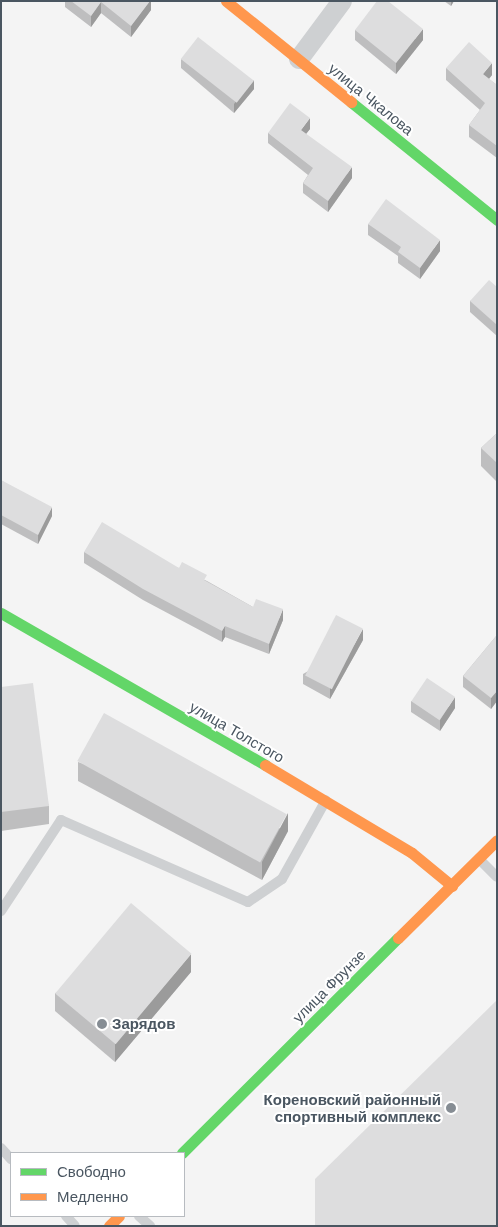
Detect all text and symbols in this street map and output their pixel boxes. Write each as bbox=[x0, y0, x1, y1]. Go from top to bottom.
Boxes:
street label: улица Чкалова bbox=[325, 59, 417, 139]
street label: улица Толстого bbox=[187, 698, 287, 766]
street label: улица Фрунзе bbox=[289, 946, 369, 1026]
place label: Зарядов bbox=[112, 1015, 175, 1033]
marker: Зарядов bbox=[96, 1018, 108, 1030]
place label: Кореновский районный спортивный комплекс bbox=[264, 1090, 441, 1125]
marker: Кореновский районный спортивный комплекс bbox=[445, 1102, 457, 1114]
legend bbox=[10, 1152, 185, 1217]
text: Свободно bbox=[57, 1163, 126, 1180]
text: Медленно bbox=[57, 1188, 128, 1205]

